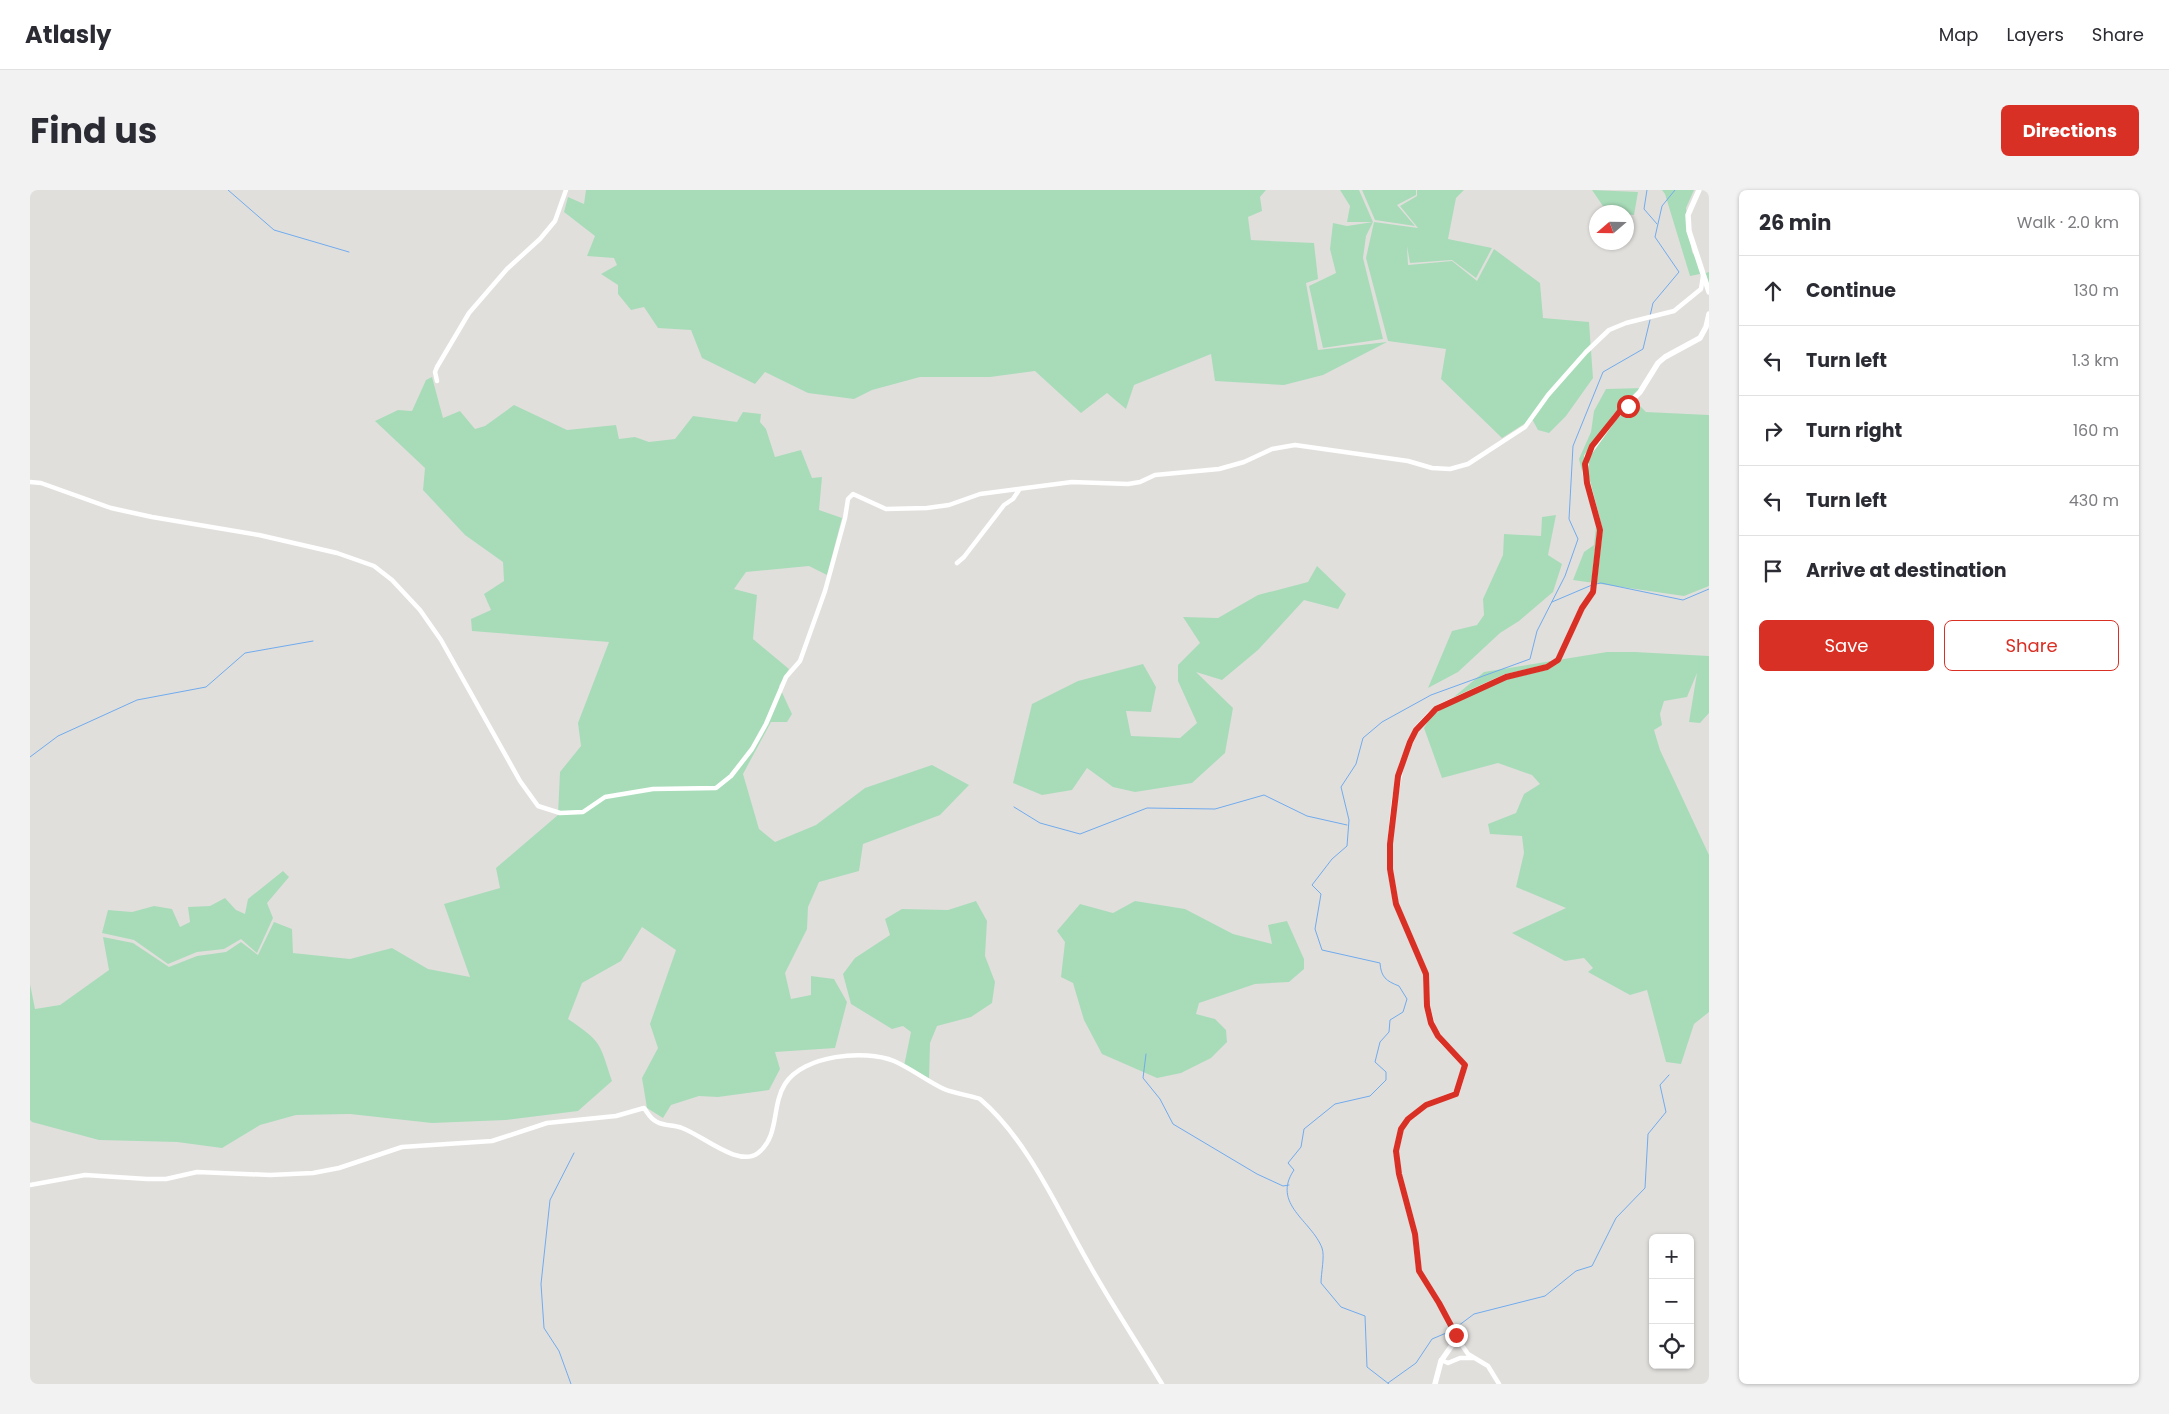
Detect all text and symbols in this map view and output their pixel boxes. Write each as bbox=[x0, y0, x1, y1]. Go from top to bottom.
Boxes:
text: Atlasly bbox=[25, 18, 111, 51]
text: Map bbox=[1939, 22, 1979, 47]
text: Layers bbox=[2007, 22, 2064, 47]
text: Share bbox=[2092, 22, 2144, 47]
button: Directions bbox=[2001, 105, 2139, 156]
text: Find us bbox=[30, 106, 157, 155]
north arrow bbox=[1589, 205, 1634, 250]
text: 26 min bbox=[1759, 208, 1831, 237]
text: Walk · 2.0 km bbox=[2017, 211, 2119, 234]
icon: ahead bbox=[1759, 277, 1787, 305]
text: Continue bbox=[1806, 277, 1896, 304]
text: 130 m bbox=[2074, 279, 2119, 302]
icon: left bbox=[1759, 347, 1787, 375]
text: Turn left bbox=[1806, 347, 1887, 374]
text: 1.3 km bbox=[2072, 349, 2119, 372]
route start bbox=[1617, 395, 1640, 418]
icon: right bbox=[1759, 417, 1787, 445]
text: Turn right bbox=[1806, 417, 1902, 444]
text: 160 m bbox=[2073, 419, 2119, 442]
icon: left bbox=[1759, 487, 1787, 515]
text: Turn left bbox=[1806, 487, 1887, 514]
text: 430 m bbox=[2069, 489, 2119, 512]
icon: arrive bbox=[1759, 557, 1787, 585]
text: Arrive at destination bbox=[1806, 557, 2007, 584]
button: Save bbox=[1759, 620, 1934, 671]
button: Share bbox=[1944, 620, 2119, 671]
map controls bbox=[1649, 1234, 1694, 1369]
button: + bbox=[1649, 1234, 1694, 1279]
button: − bbox=[1649, 1279, 1694, 1324]
route end bbox=[1445, 1324, 1468, 1347]
button: locate bbox=[1649, 1324, 1694, 1369]

